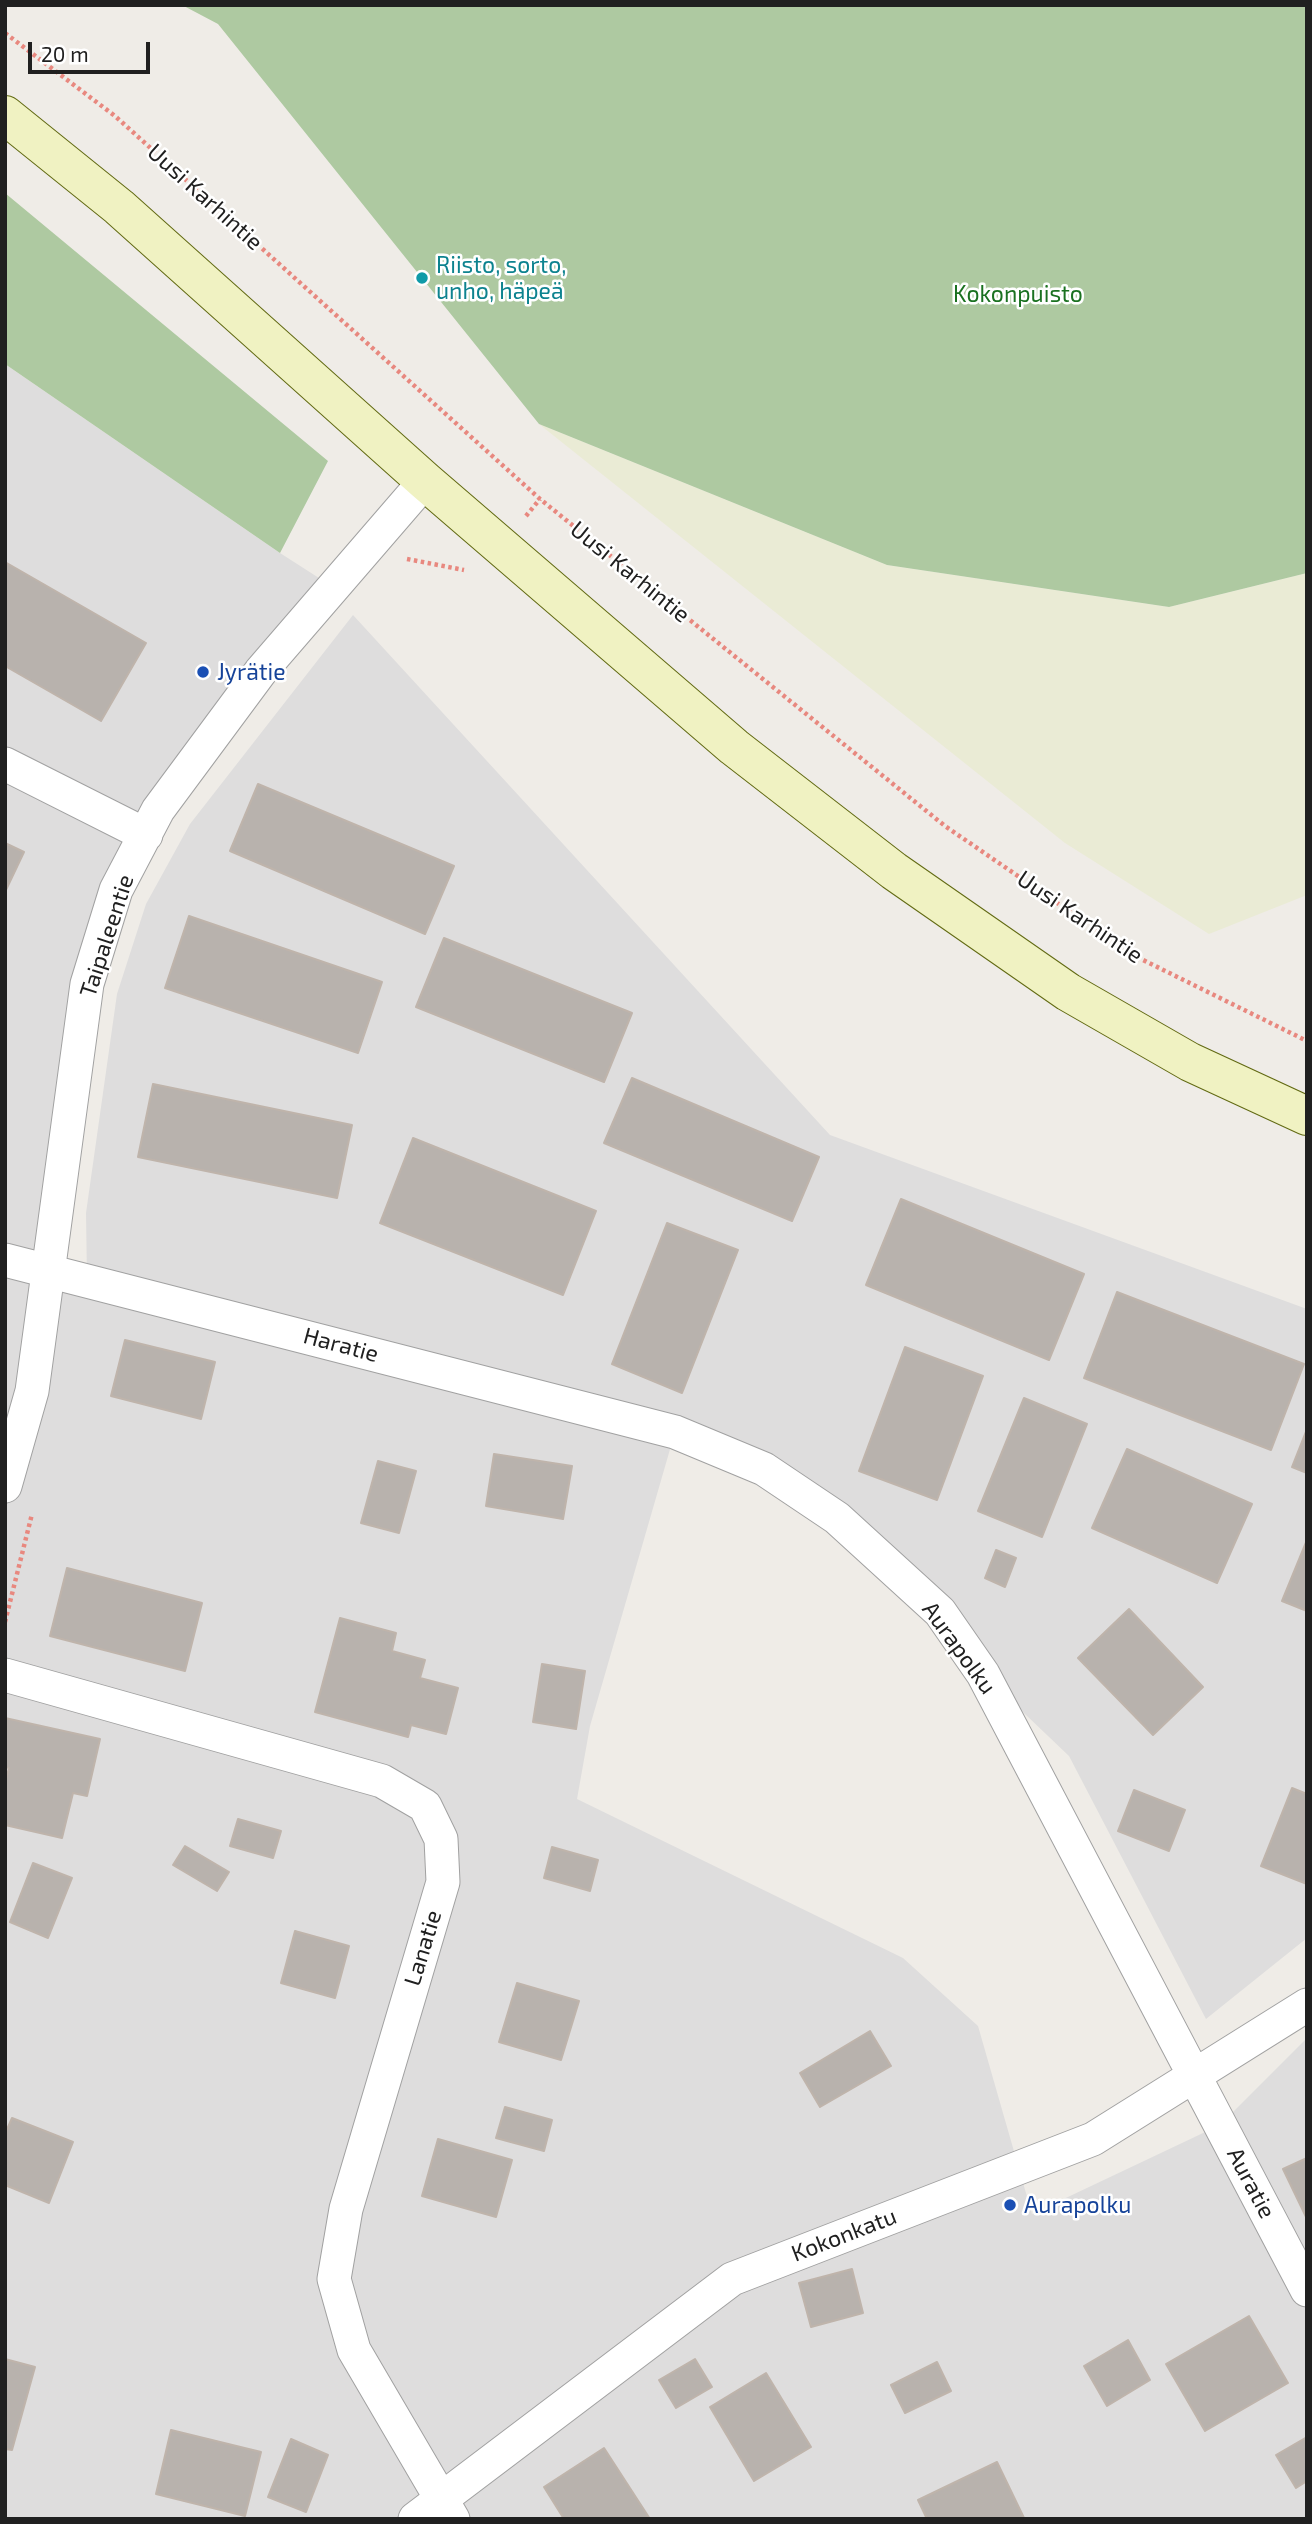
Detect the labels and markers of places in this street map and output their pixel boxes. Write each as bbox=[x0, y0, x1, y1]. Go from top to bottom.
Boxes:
place label: Riisto, sorto, unho, häpeä bbox=[436, 251, 567, 305]
marker: Riisto, sorto, unho, häpeä bbox=[414, 270, 430, 286]
place label: Jyrätie bbox=[217, 658, 286, 686]
marker: Jyrätie bbox=[195, 664, 211, 680]
place label: Aurapolku bbox=[1024, 2191, 1131, 2219]
marker: Aurapolku bbox=[1002, 2197, 1018, 2213]

